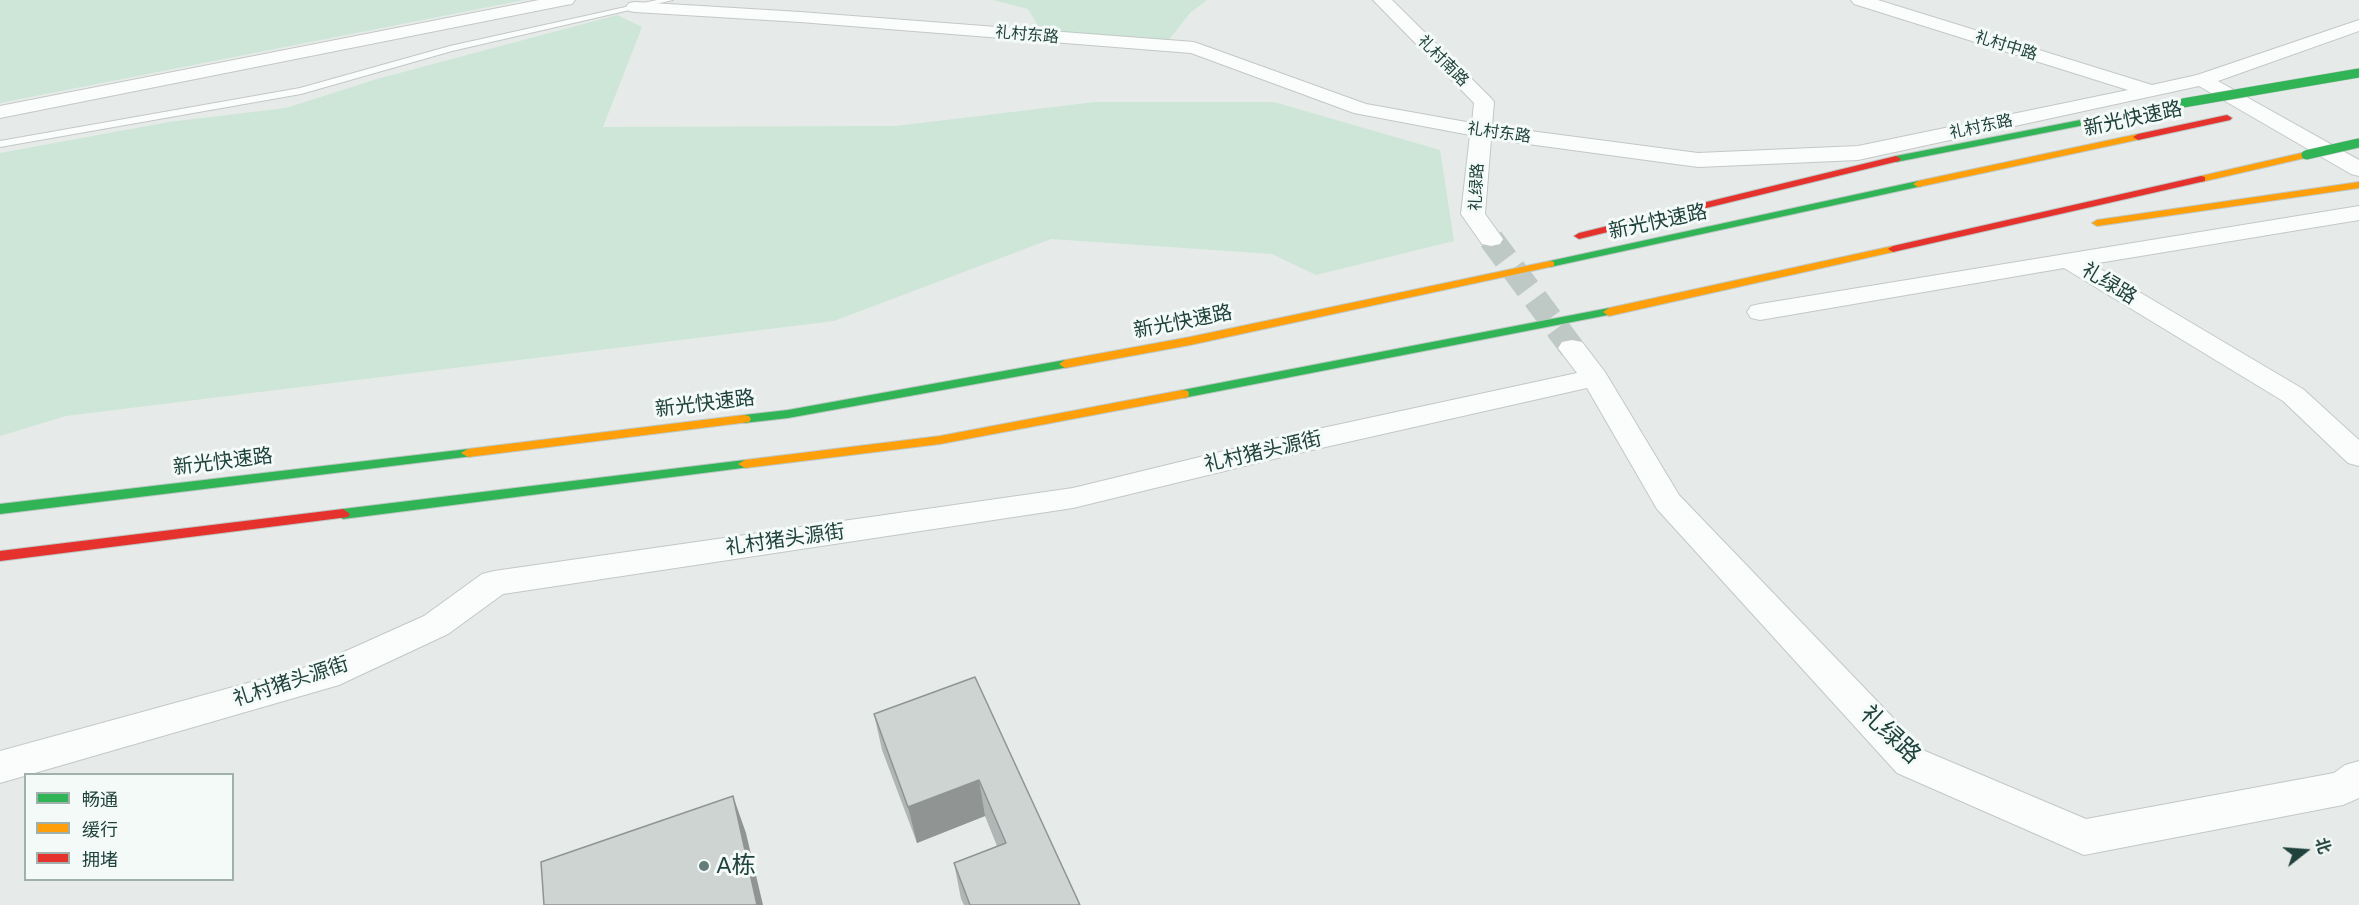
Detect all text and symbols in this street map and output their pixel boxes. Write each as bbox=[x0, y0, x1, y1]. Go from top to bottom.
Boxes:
street label: 礼村东路 bbox=[994, 23, 1060, 47]
street label: 礼村中路 bbox=[1973, 27, 2039, 65]
street label: 礼村南路 bbox=[1414, 32, 1472, 90]
street label: 新光快速路 bbox=[2082, 97, 2184, 141]
street label: 礼村东路 bbox=[1948, 111, 2014, 143]
street label: 礼村东路 bbox=[1466, 119, 1532, 147]
street label: 礼绿路 bbox=[1466, 163, 1488, 211]
street label: 新光快速路 bbox=[1607, 200, 1709, 244]
street label: 礼绿路 bbox=[2077, 258, 2141, 310]
street label: 新光快速路 bbox=[1132, 301, 1234, 343]
street label: 新光快速路 bbox=[654, 386, 756, 422]
street label: 礼村猪头源街 bbox=[1202, 427, 1324, 477]
street label: 新光快速路 bbox=[172, 444, 274, 480]
street label: 礼村猪头源街 bbox=[724, 520, 846, 560]
street label: 礼村猪头源街 bbox=[230, 652, 352, 712]
street label: 礼绿路 bbox=[1854, 700, 1926, 770]
legend bbox=[24, 773, 234, 881]
text: 畅通 bbox=[82, 789, 118, 810]
text: 缓行 bbox=[82, 819, 118, 840]
north arrow bbox=[2275, 821, 2335, 881]
text: 北 bbox=[2311, 835, 2334, 856]
text: 拥堵 bbox=[82, 849, 118, 870]
place label: A栋 bbox=[716, 852, 756, 880]
marker: A栋 bbox=[697, 859, 711, 873]

